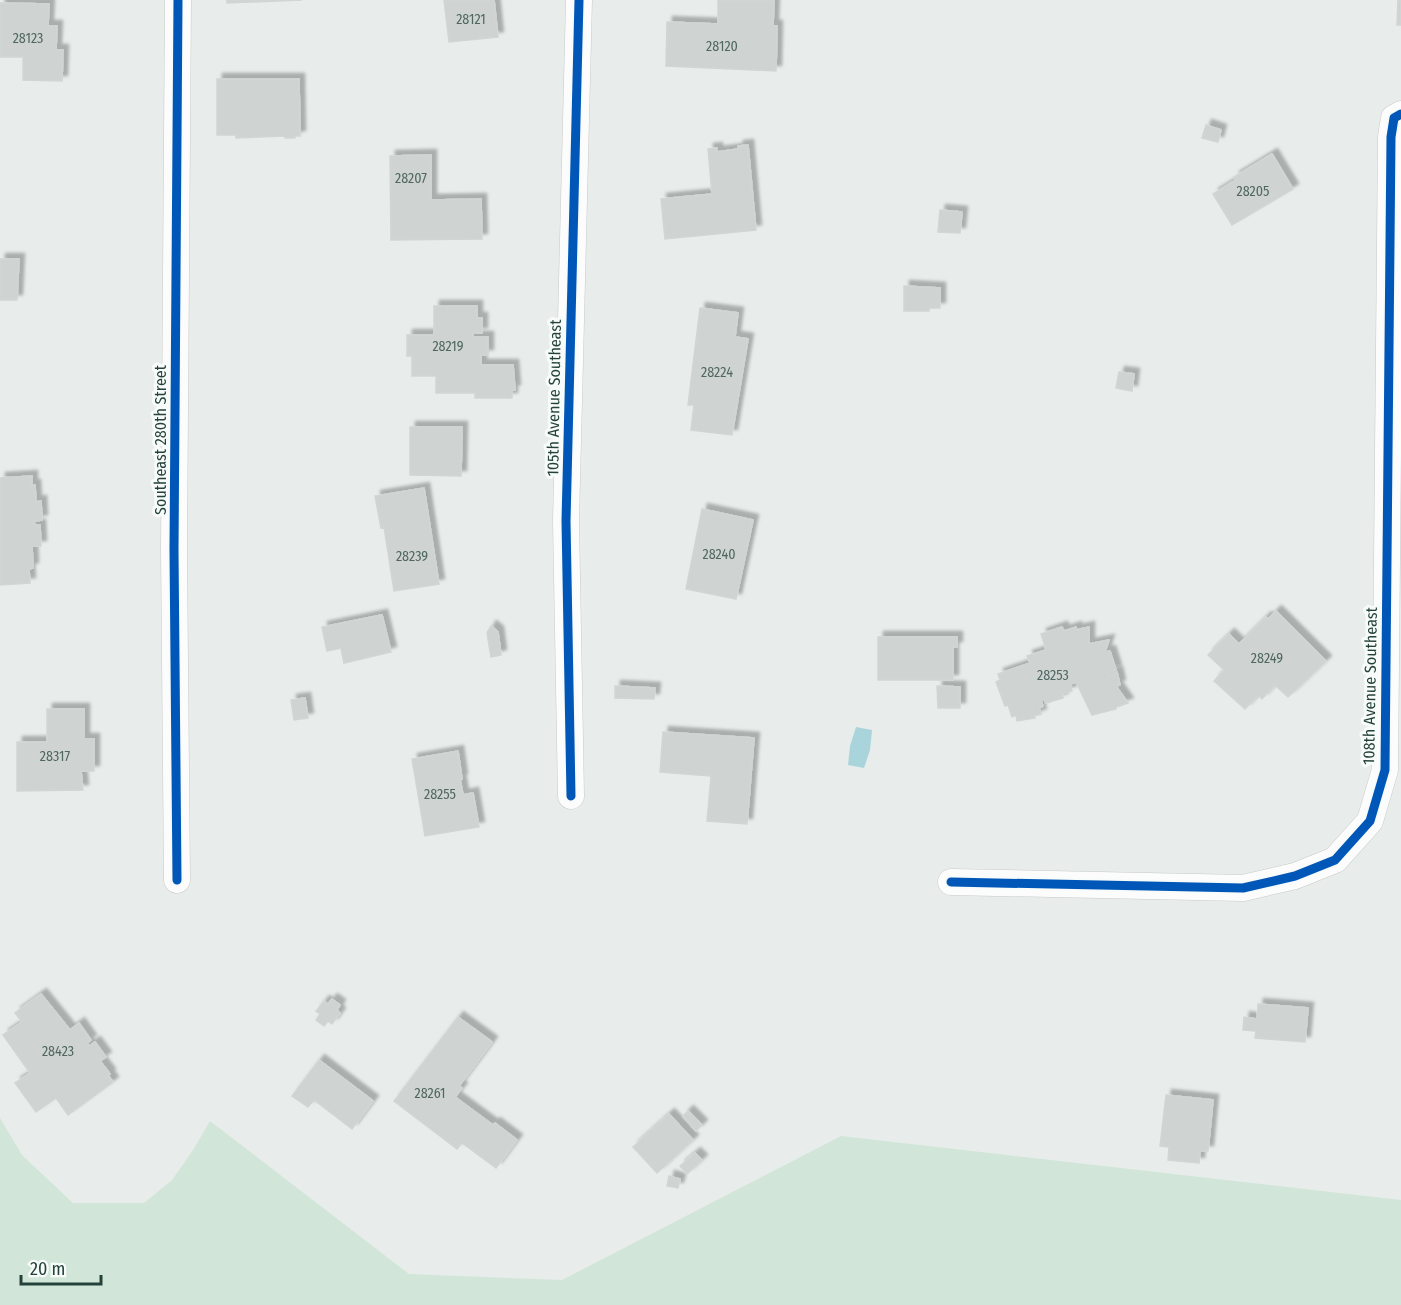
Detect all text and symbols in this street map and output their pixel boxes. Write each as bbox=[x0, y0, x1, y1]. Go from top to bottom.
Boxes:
house number: 28121 bbox=[456, 11, 486, 28]
house number: 28123 bbox=[13, 30, 43, 47]
house number: 28120 bbox=[706, 38, 738, 55]
house number: 28207 bbox=[395, 170, 427, 187]
house number: 28205 bbox=[1237, 183, 1269, 200]
street label: 105th Avenue Southeast bbox=[543, 319, 565, 477]
house number: 28219 bbox=[432, 338, 464, 355]
street label: Southeast 280th Street bbox=[151, 364, 170, 515]
house number: 28224 bbox=[701, 364, 733, 381]
house number: 28240 bbox=[702, 546, 736, 563]
house number: 28239 bbox=[396, 548, 428, 565]
street label: 108th Avenue Southeast bbox=[1359, 606, 1381, 765]
house number: 28249 bbox=[1251, 650, 1283, 667]
house number: 28253 bbox=[1037, 667, 1069, 684]
house number: 28317 bbox=[40, 748, 70, 765]
house number: 28255 bbox=[424, 786, 456, 803]
house number: 28423 bbox=[42, 1043, 74, 1060]
house number: 28261 bbox=[414, 1085, 446, 1102]
scale bar bbox=[21, 1248, 100, 1286]
text: 20 m bbox=[30, 1258, 65, 1280]

